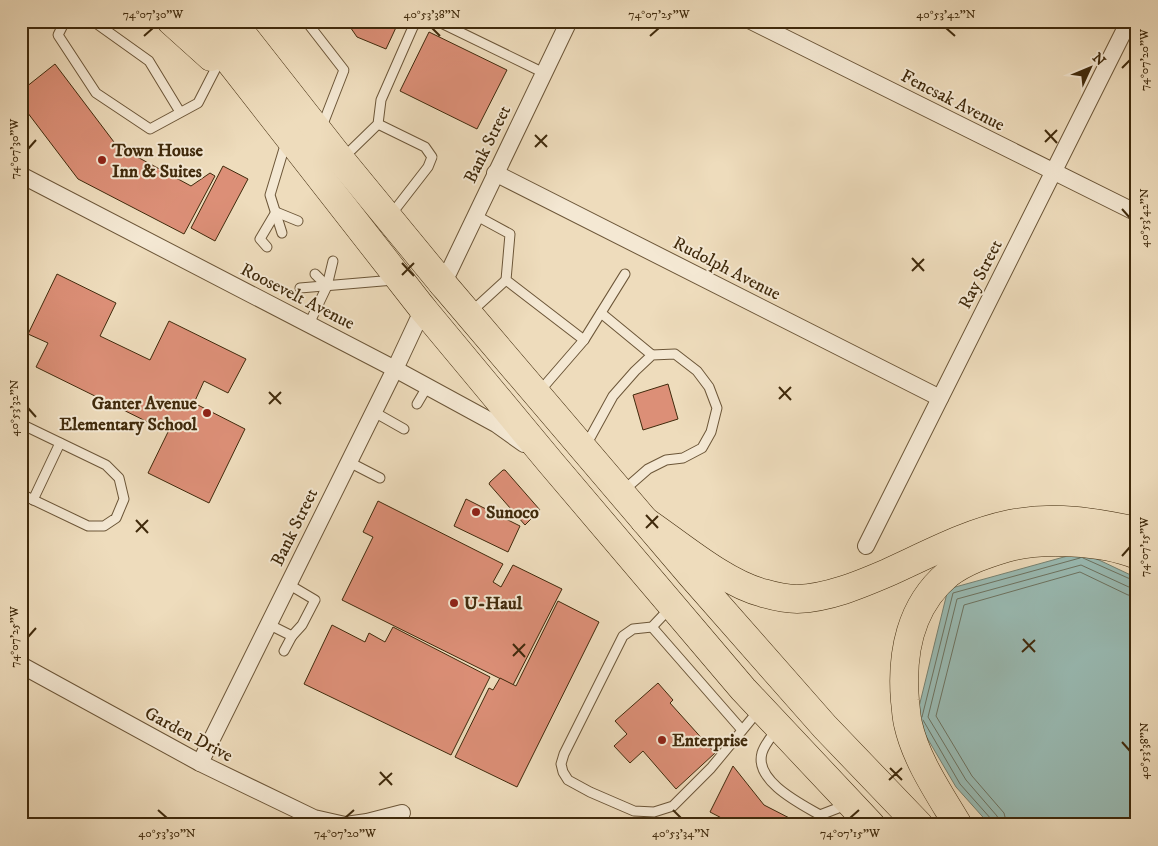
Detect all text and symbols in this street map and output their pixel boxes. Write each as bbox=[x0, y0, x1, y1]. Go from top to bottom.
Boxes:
text: 74°07'30"W bbox=[123, 7, 184, 22]
text: 40°53'38"N bbox=[403, 7, 461, 22]
text: 74°07'25"W bbox=[628, 7, 691, 22]
text: 40°53'42"N bbox=[916, 7, 976, 22]
text: 74°07'20"W bbox=[1137, 28, 1152, 91]
north arrow bbox=[1066, 42, 1116, 92]
text: N bbox=[1088, 49, 1109, 70]
street label: Fencsak Avenue bbox=[897, 65, 1008, 136]
street label: Bank Street bbox=[460, 102, 516, 187]
text: 74°07'30"W bbox=[7, 118, 22, 179]
place label: Town House Inn & Suites bbox=[111, 140, 204, 183]
marker: Town House Inn & Suites bbox=[96, 154, 108, 166]
text: 40°53'42"N bbox=[1137, 188, 1152, 248]
street label: Rudolph Avenue bbox=[669, 232, 784, 305]
street label: Ray Street bbox=[954, 236, 1008, 313]
street label: Roosevelt Avenue bbox=[237, 259, 358, 335]
text: 40°53'32"N bbox=[7, 379, 22, 436]
place label: Ganter Avenue Elementary School bbox=[59, 393, 198, 436]
marker: Ganter Avenue Elementary School bbox=[201, 407, 213, 419]
street label: Bank Street bbox=[267, 485, 323, 570]
place label: Sunoco bbox=[486, 502, 539, 524]
marker: Sunoco bbox=[470, 506, 482, 518]
text: 74°07'15"W bbox=[1137, 516, 1152, 577]
place label: U-Haul bbox=[464, 593, 523, 615]
marker: U-Haul bbox=[448, 597, 460, 609]
text: 74°07'25"W bbox=[7, 605, 22, 668]
street label: Garden Drive bbox=[141, 702, 236, 767]
text: 40°53'38"N bbox=[1137, 722, 1152, 780]
place label: Enterprise bbox=[672, 730, 748, 752]
marker: Enterprise bbox=[656, 734, 668, 746]
text: 40°53'30"N bbox=[138, 826, 196, 841]
text: 74°07'20"W bbox=[314, 826, 377, 841]
text: 40°53'34"N bbox=[652, 826, 710, 841]
text: 74°07'15"W bbox=[820, 826, 881, 841]

